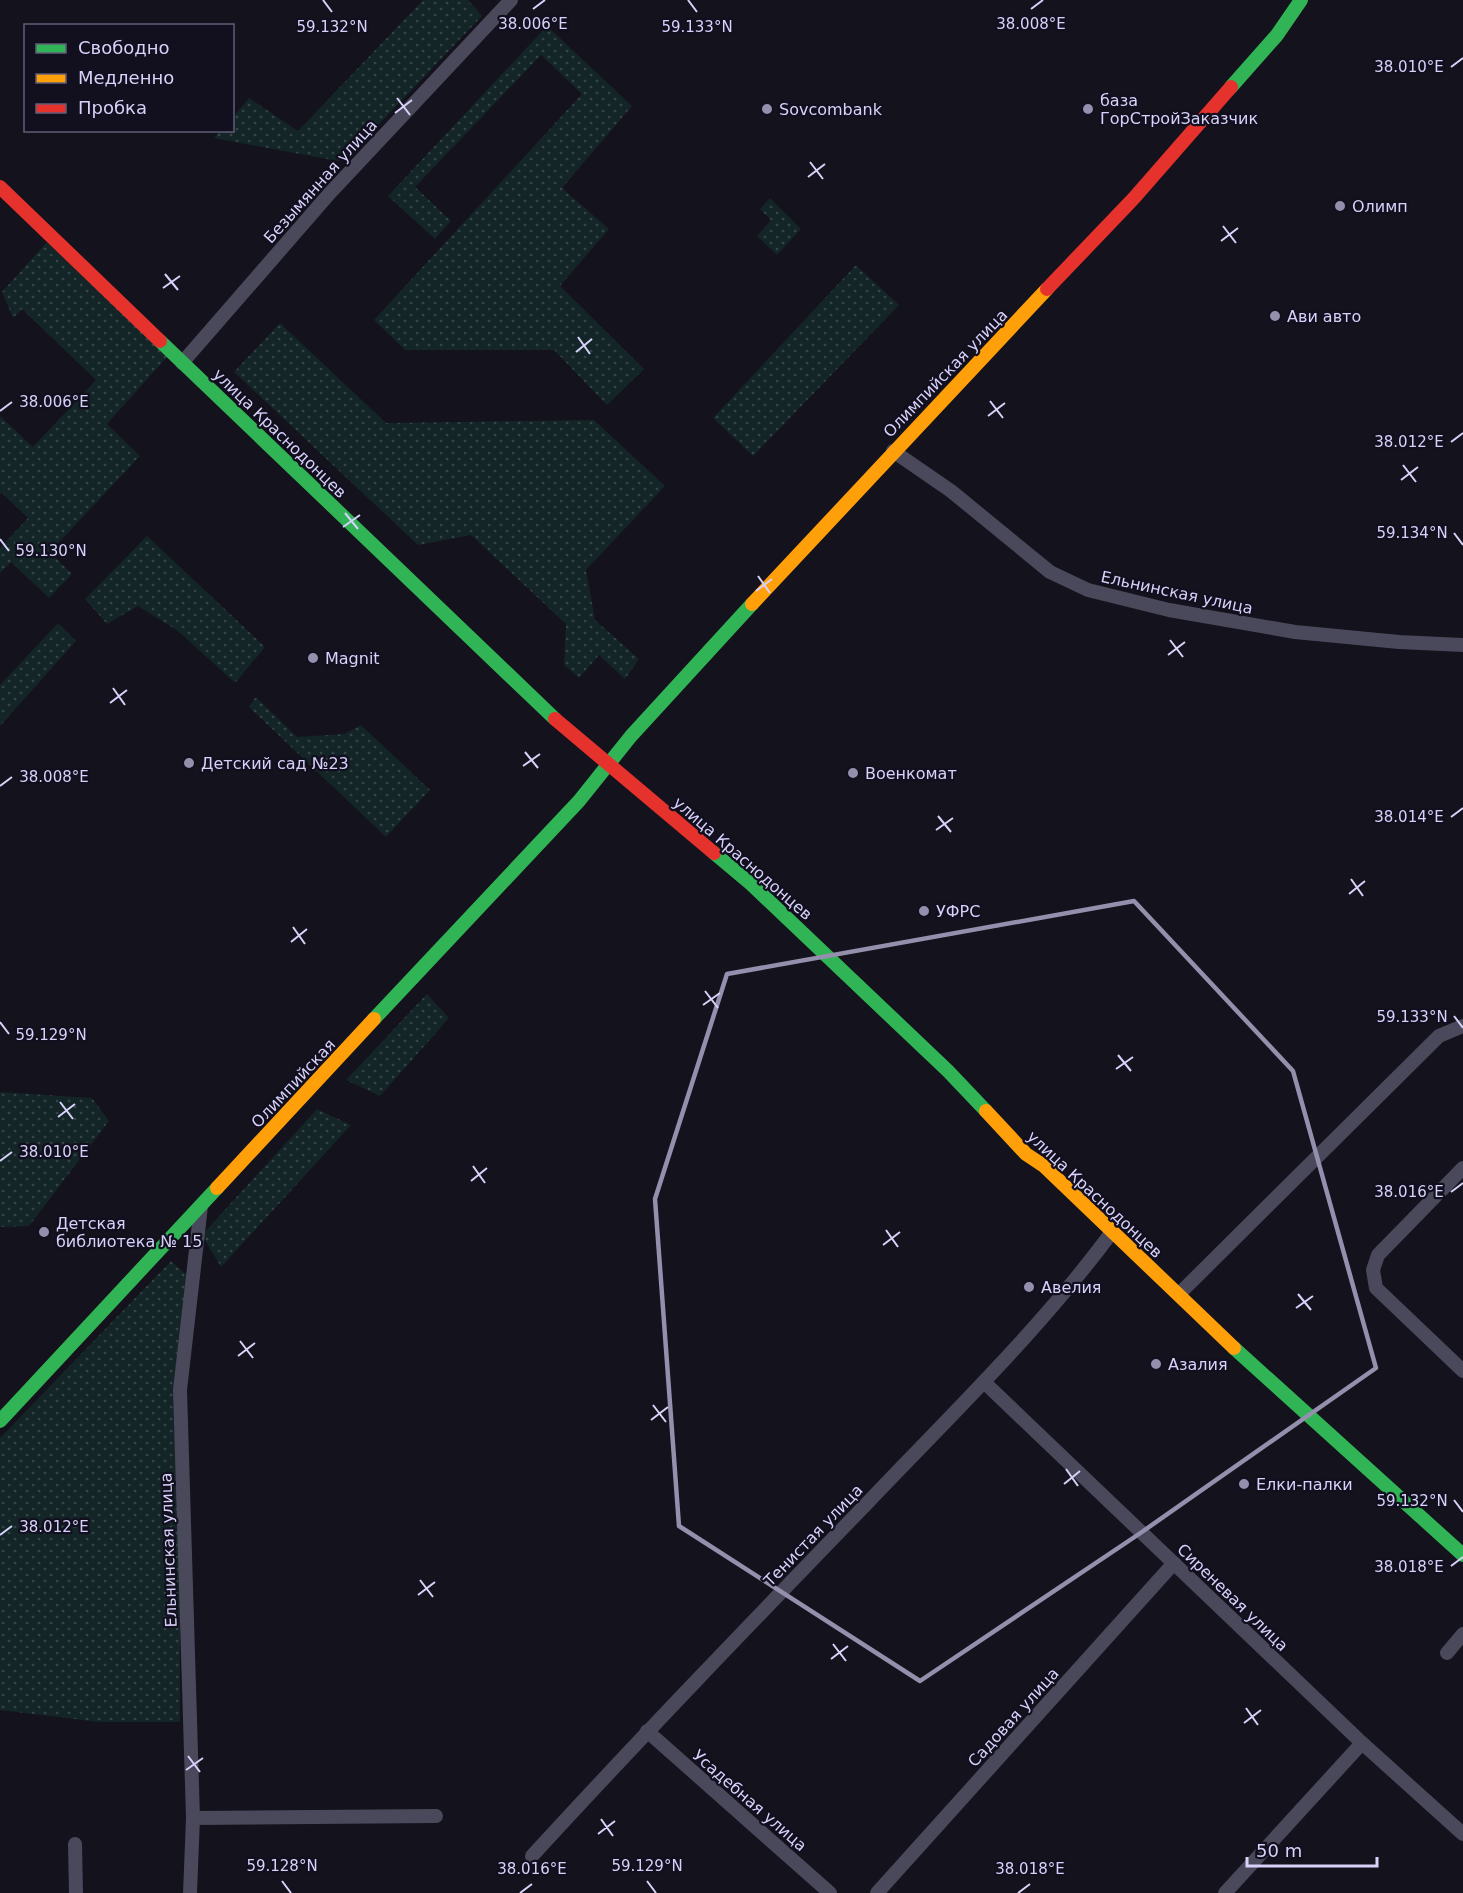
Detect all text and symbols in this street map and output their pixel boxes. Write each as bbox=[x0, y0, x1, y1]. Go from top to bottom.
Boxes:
text: 38.006°E bbox=[498, 15, 568, 33]
text: 38.008°E bbox=[996, 15, 1066, 33]
text: 59.132°N bbox=[296, 18, 368, 36]
text: 59.133°N bbox=[661, 18, 733, 36]
legend bbox=[24, 24, 234, 132]
text: Свободно bbox=[78, 37, 170, 58]
text: 38.010°E bbox=[1374, 58, 1444, 76]
text: Медленно bbox=[78, 67, 174, 88]
place label: база ГорСтройЗаказчик bbox=[1100, 91, 1258, 128]
text: Пробка bbox=[78, 97, 147, 118]
place label: Sovcombank bbox=[779, 100, 883, 119]
marker: Sovcombank bbox=[760, 102, 774, 116]
marker: база ГорСтройЗаказчик bbox=[1081, 102, 1095, 116]
street label: Безымянная улица bbox=[260, 116, 381, 247]
place label: Олимп bbox=[1352, 197, 1408, 216]
marker: Олимп bbox=[1333, 199, 1347, 213]
street label: Олимпийская улица bbox=[879, 305, 1011, 441]
place label: Ави авто bbox=[1287, 307, 1361, 326]
marker: Ави авто bbox=[1268, 309, 1282, 323]
street label: улица Краснодонцев bbox=[209, 365, 350, 502]
text: 38.006°E bbox=[19, 393, 89, 411]
text: 38.012°E bbox=[1374, 433, 1444, 451]
text: 59.134°N bbox=[1376, 524, 1448, 542]
text: 59.130°N bbox=[15, 542, 87, 560]
street label: Ельнинская улица bbox=[1099, 567, 1255, 618]
place label: Magnit bbox=[325, 649, 380, 668]
marker: Magnit bbox=[306, 651, 320, 665]
place label: Детский сад №23 bbox=[201, 754, 349, 773]
marker: Детский сад №23 bbox=[182, 756, 196, 770]
place label: Военкомат bbox=[865, 764, 957, 783]
marker: Военкомат bbox=[846, 766, 860, 780]
text: 38.008°E bbox=[19, 768, 89, 786]
street label: улица Краснодонцев bbox=[669, 793, 816, 924]
text: 38.014°E bbox=[1374, 808, 1444, 826]
place label: УФРС bbox=[936, 902, 980, 921]
marker: УФРС bbox=[917, 904, 931, 918]
text: 59.133°N bbox=[1376, 1008, 1448, 1026]
text: 59.129°N bbox=[15, 1026, 87, 1044]
street label: Олимпийская bbox=[247, 1035, 339, 1132]
street label: улица Краснодонцев bbox=[1023, 1127, 1166, 1262]
text: 38.010°E bbox=[19, 1143, 89, 1161]
text: 38.016°E bbox=[1374, 1183, 1444, 1201]
place label: Детская библиотека № 15 bbox=[56, 1214, 202, 1251]
marker: Детская библиотека № 15 bbox=[37, 1225, 51, 1239]
place label: Авелия bbox=[1041, 1278, 1101, 1297]
marker: Авелия bbox=[1022, 1280, 1036, 1294]
place label: Азалия bbox=[1168, 1355, 1228, 1374]
marker: Азалия bbox=[1149, 1357, 1163, 1371]
street label: Ельнинская улица bbox=[156, 1472, 181, 1628]
place label: Елки-палки bbox=[1256, 1475, 1353, 1494]
marker: Елки-палки bbox=[1237, 1477, 1251, 1491]
street label: Тенистая улица bbox=[759, 1481, 867, 1591]
text: 59.132°N bbox=[1376, 1492, 1448, 1510]
text: 38.012°E bbox=[19, 1518, 89, 1536]
street label: Сиреневая улица bbox=[1173, 1540, 1292, 1655]
text: 38.018°E bbox=[1374, 1558, 1444, 1576]
street label: Садовая улица bbox=[964, 1664, 1063, 1771]
street label: Усадебная улица bbox=[689, 1746, 811, 1855]
scale bar bbox=[1247, 1830, 1378, 1868]
text: 50 m bbox=[1256, 1840, 1302, 1861]
text: 59.128°N bbox=[246, 1857, 318, 1875]
text: 59.129°N bbox=[611, 1857, 683, 1875]
text: 38.016°E bbox=[497, 1860, 567, 1878]
text: 38.018°E bbox=[995, 1860, 1065, 1878]

